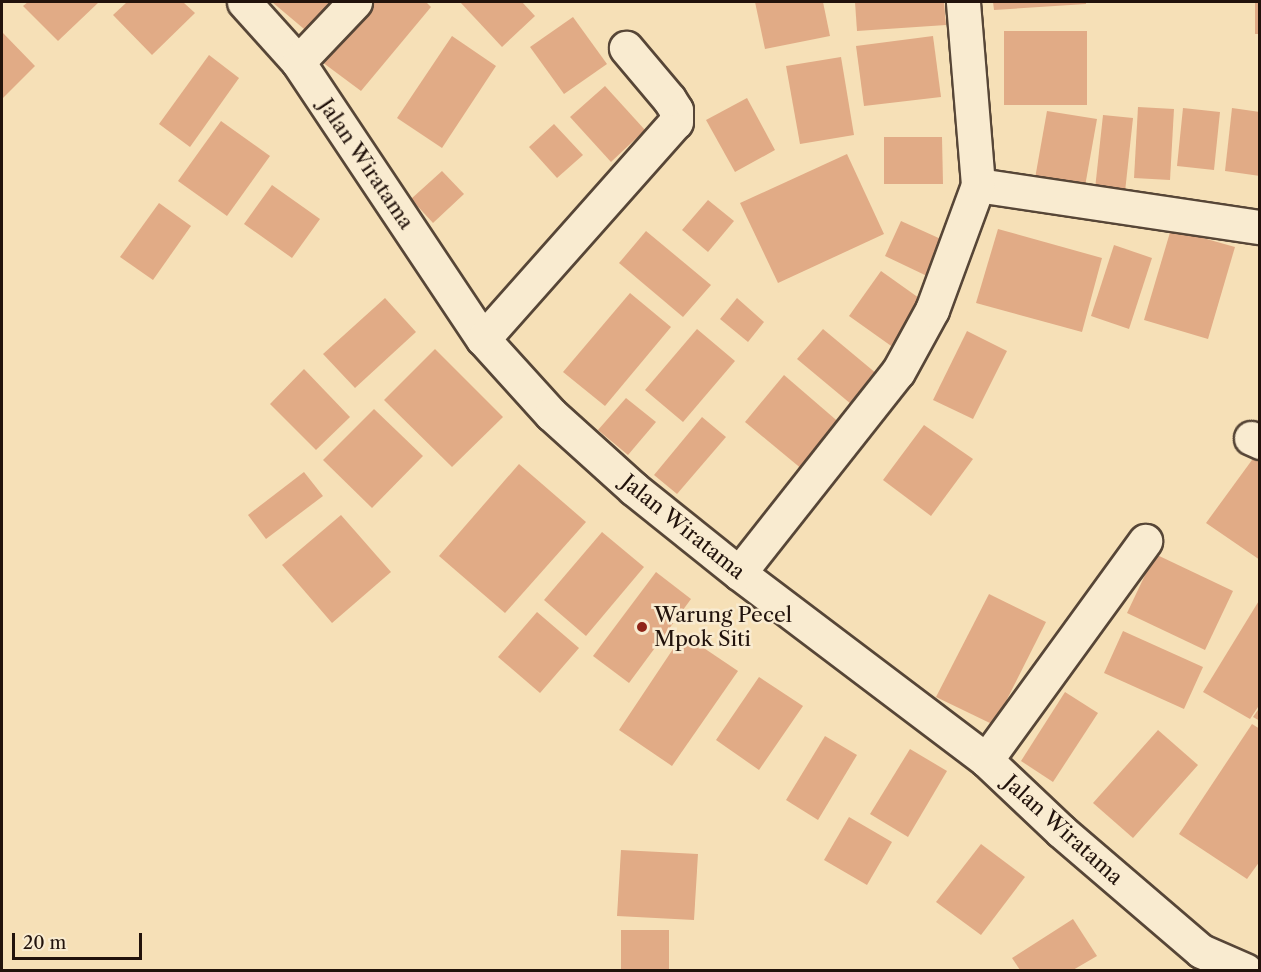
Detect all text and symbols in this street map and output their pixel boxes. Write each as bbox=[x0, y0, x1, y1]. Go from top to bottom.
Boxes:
street label: Jalan Wiratama bbox=[313, 94, 419, 234]
street label: Jalan Wiratama bbox=[616, 469, 750, 585]
place label: Warung Pecel Mpok Siti bbox=[654, 602, 792, 652]
marker: Warung Pecel Mpok Siti bbox=[635, 620, 649, 634]
street label: Jalan Wiratama bbox=[998, 770, 1128, 890]
scale bar bbox=[15, 921, 146, 959]
text: 20 m bbox=[23, 932, 66, 954]

